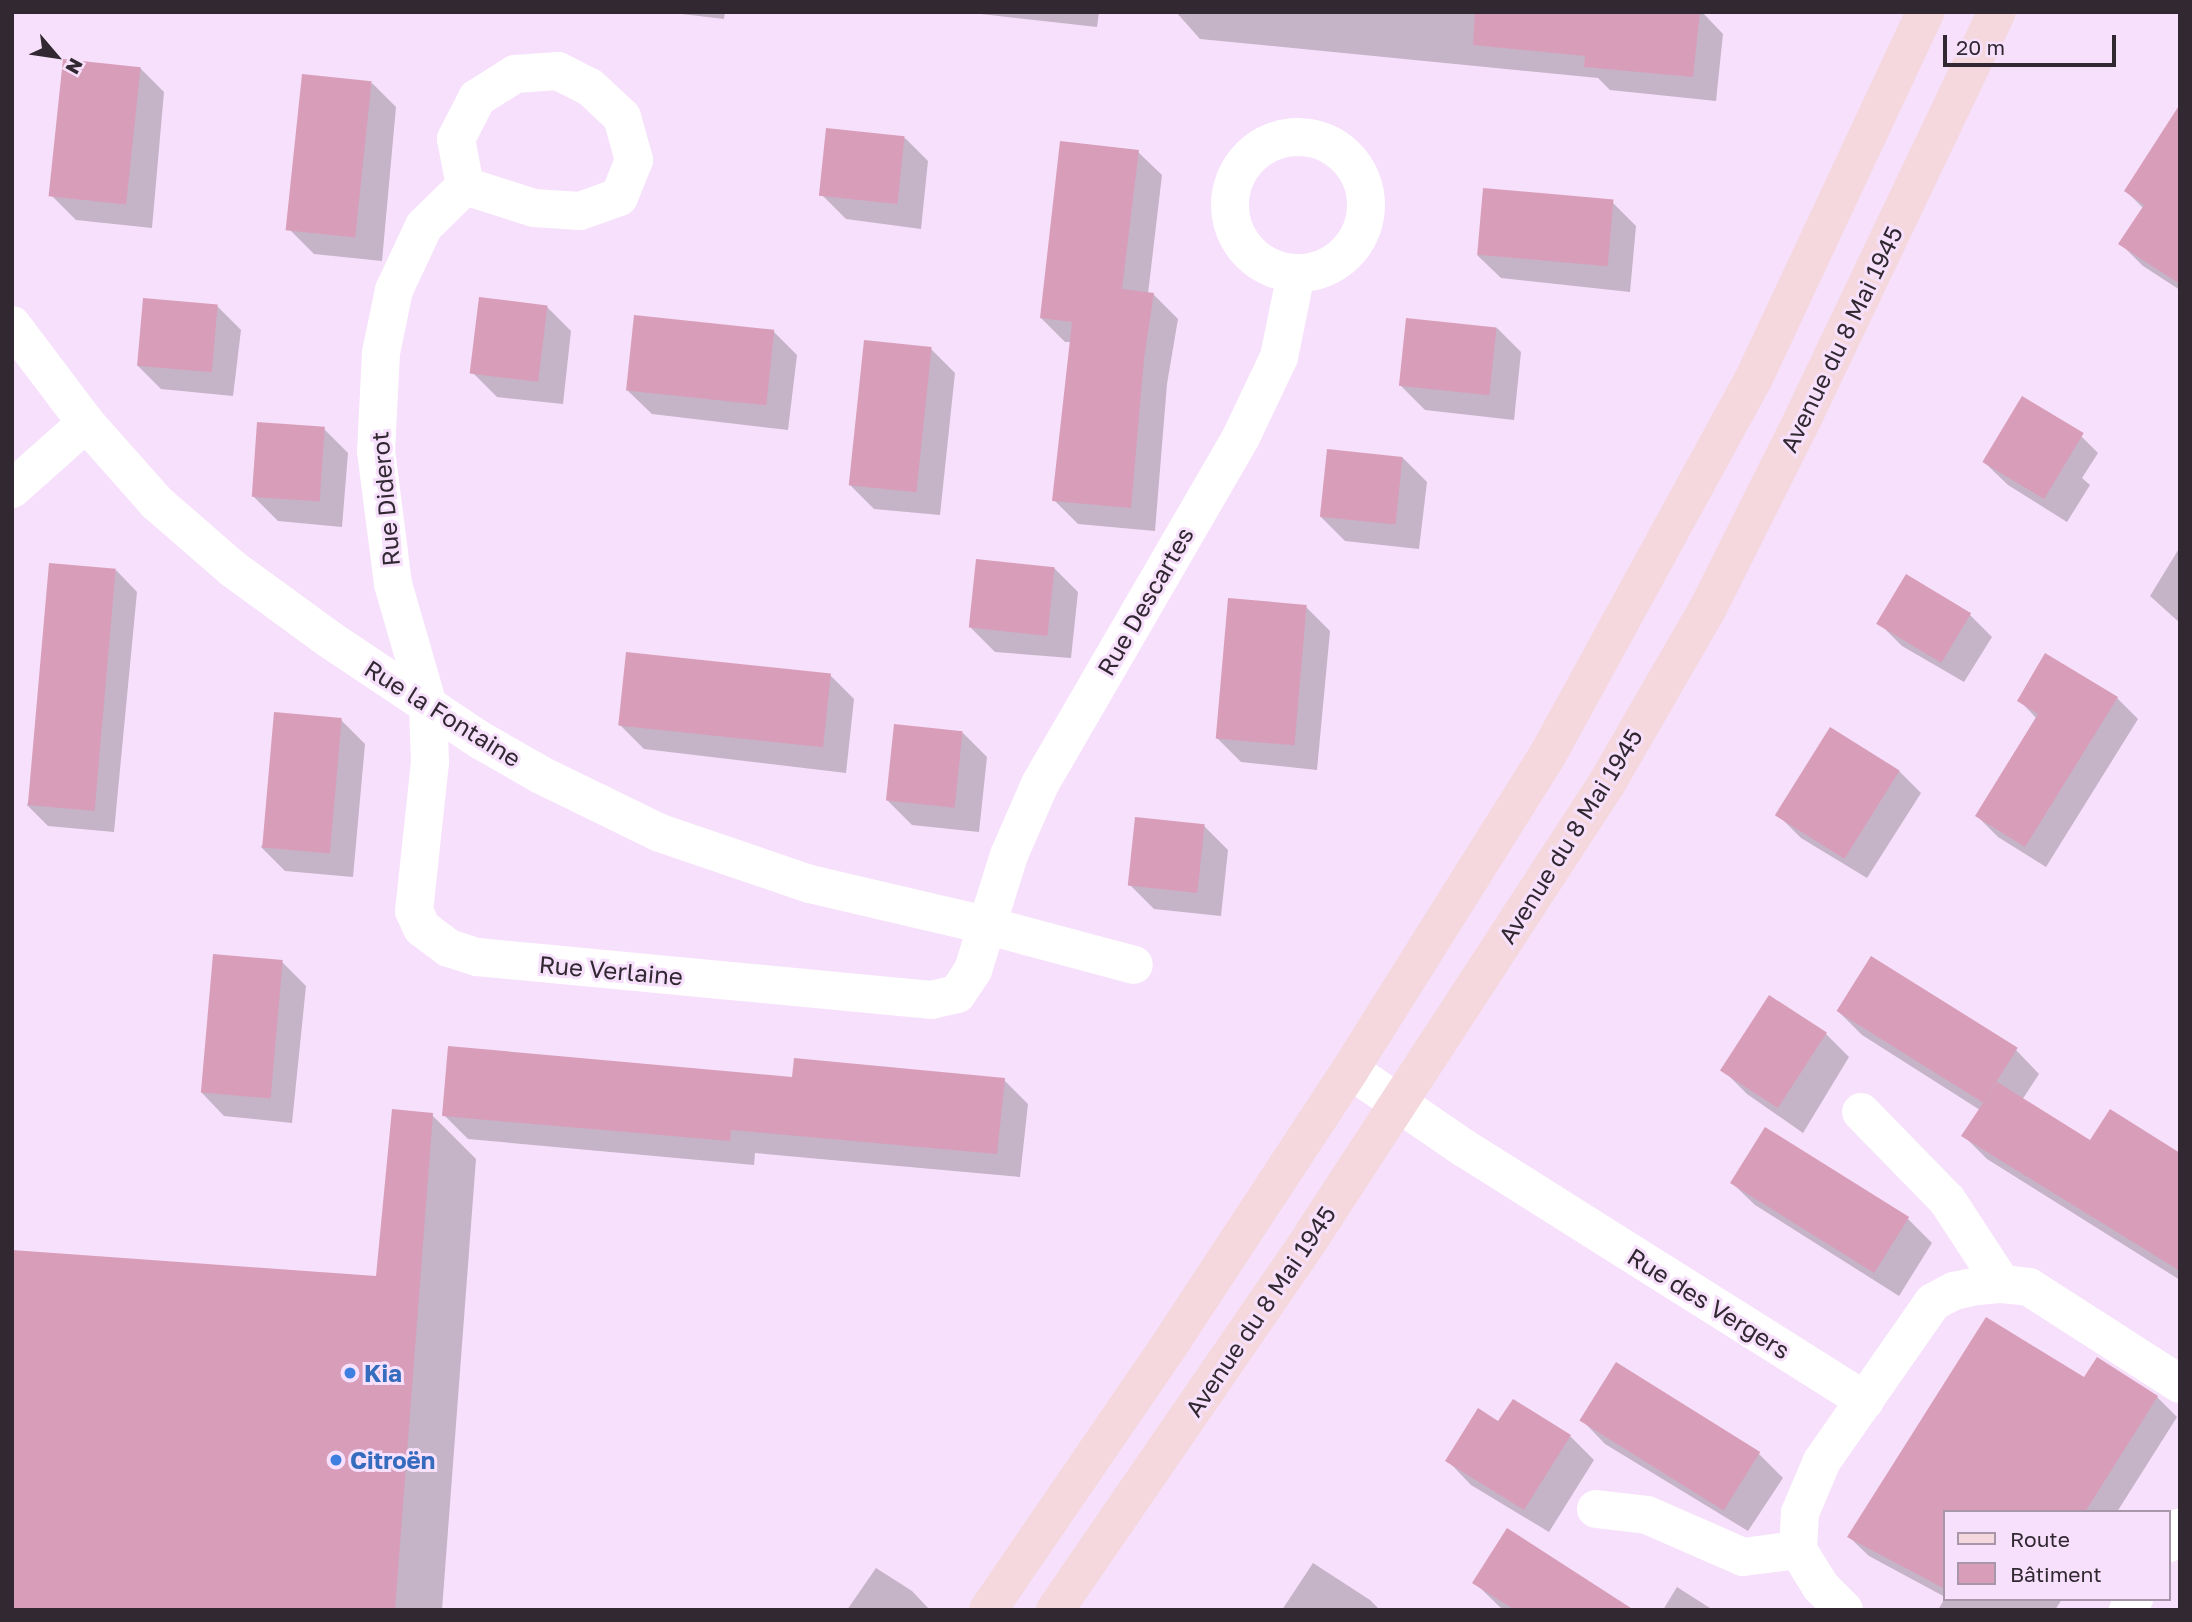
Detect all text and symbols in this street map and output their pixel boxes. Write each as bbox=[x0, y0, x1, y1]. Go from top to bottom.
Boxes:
north arrow bbox=[21, 21, 91, 91]
scale bar bbox=[1947, 21, 2120, 65]
text: 20 m bbox=[1956, 34, 2005, 60]
text: N bbox=[61, 55, 88, 78]
street label: Avenue du 8 Mai 1945 bbox=[1774, 221, 1908, 457]
street label: Rue Diderot bbox=[365, 430, 405, 568]
street label: Rue Descartes bbox=[1091, 522, 1199, 680]
street label: Rue la Fontaine bbox=[360, 653, 526, 773]
street label: Avenue du 8 Mai 1945 bbox=[1492, 723, 1648, 949]
street label: Rue Verlaine bbox=[538, 949, 684, 991]
street label: Avenue du 8 Mai 1945 bbox=[1179, 1200, 1341, 1422]
street label: Rue des Vergers bbox=[1622, 1241, 1796, 1365]
place label: Kia bbox=[364, 1359, 402, 1387]
marker: Kia bbox=[342, 1365, 358, 1381]
place label: Citroën bbox=[350, 1446, 435, 1474]
marker: Citroën bbox=[328, 1452, 344, 1468]
legend bbox=[1944, 1510, 2171, 1601]
text: Route bbox=[2010, 1526, 2070, 1552]
text: Bâtiment bbox=[2010, 1561, 2102, 1587]

